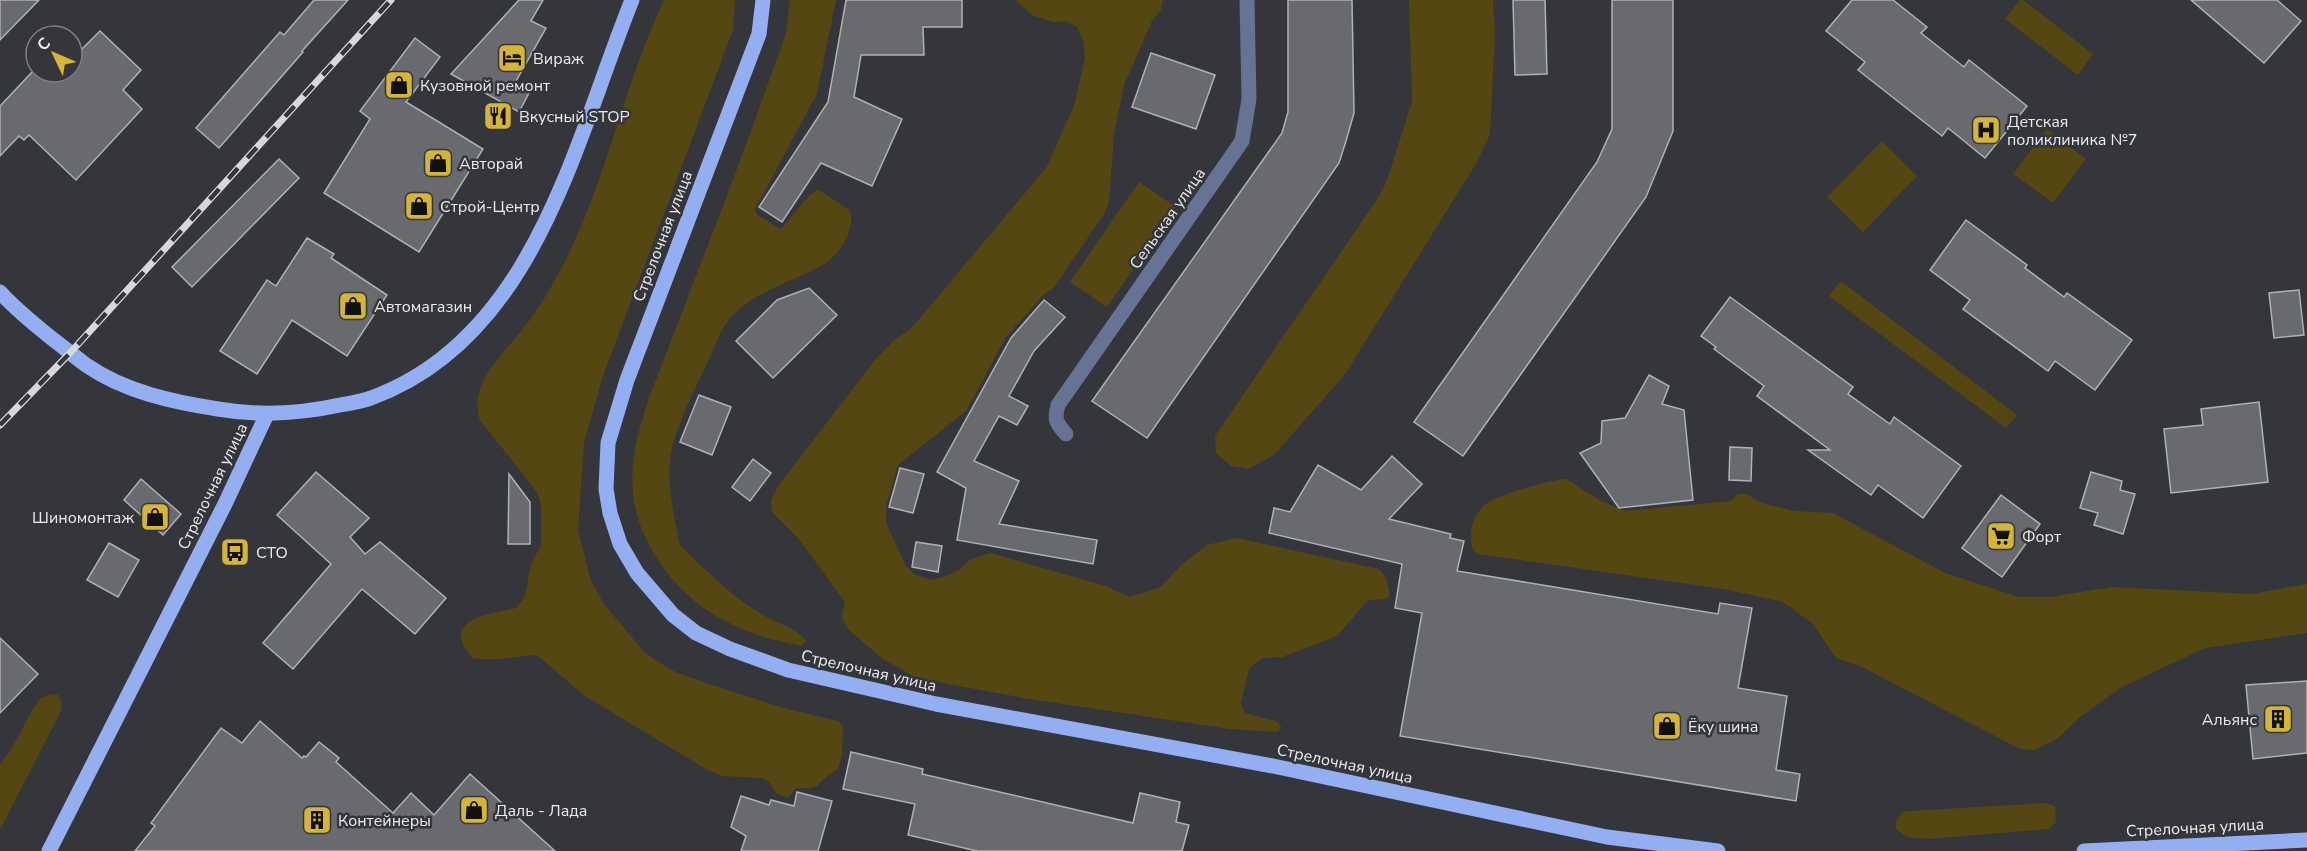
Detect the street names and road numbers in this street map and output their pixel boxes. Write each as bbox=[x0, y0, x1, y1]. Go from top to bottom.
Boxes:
street label: Сельская улица bbox=[1125, 164, 1211, 274]
street label: Стрелочная улица bbox=[628, 168, 698, 305]
street label: Стрелочная улица bbox=[173, 419, 253, 553]
street label: Стрелочная улица bbox=[799, 645, 939, 697]
street label: Стрелочная улица bbox=[1275, 739, 1415, 789]
street label: Стрелочная улица bbox=[2125, 813, 2265, 843]

